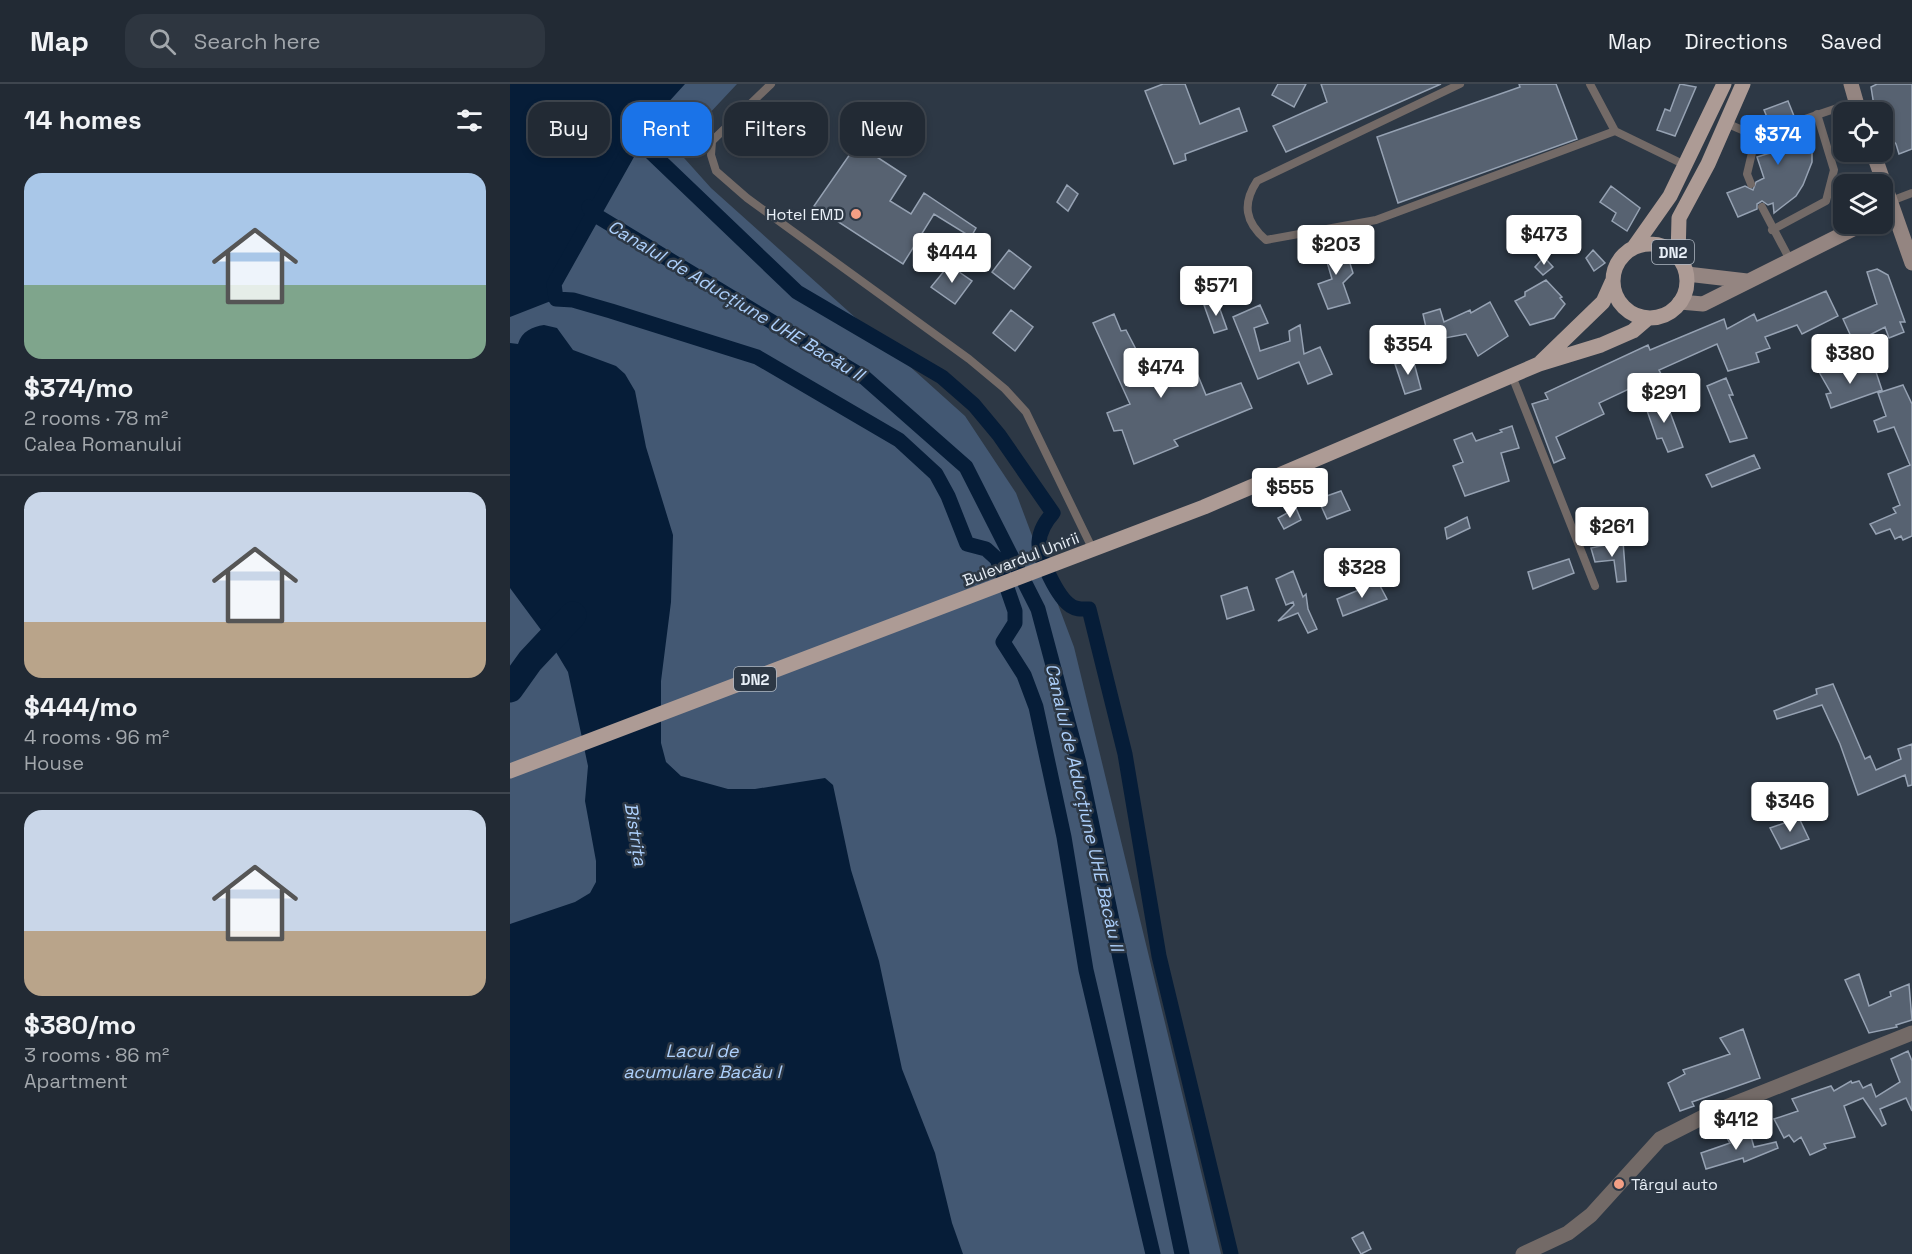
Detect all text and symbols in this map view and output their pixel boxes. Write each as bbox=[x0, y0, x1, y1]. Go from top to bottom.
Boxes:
search box bbox=[125, 14, 545, 68]
text: Map bbox=[30, 23, 89, 59]
icon: search bbox=[146, 25, 179, 58]
text: Search here bbox=[194, 27, 321, 55]
text: Map bbox=[1608, 28, 1652, 55]
text: Directions bbox=[1685, 28, 1788, 55]
text: Saved bbox=[1821, 28, 1882, 55]
chip: Buy bbox=[528, 102, 610, 156]
chip: Rent bbox=[622, 102, 712, 156]
chip: Filters bbox=[724, 102, 828, 156]
chip: New bbox=[840, 102, 925, 156]
map controls bbox=[1833, 102, 1893, 234]
button: locate bbox=[1833, 102, 1893, 162]
text: 14 homes bbox=[24, 103, 142, 137]
icon: filters bbox=[453, 104, 486, 137]
pin: $374 bbox=[1742, 115, 1814, 166]
text: $374 bbox=[1754, 121, 1802, 147]
button: layers bbox=[1833, 174, 1893, 234]
place label: Hotel EMD bbox=[766, 204, 844, 225]
marker: Hotel EMD bbox=[849, 207, 863, 221]
icon: home bbox=[201, 212, 309, 320]
water label: Canalul de Aducțiune UHE Bacău II bbox=[604, 214, 870, 387]
pin: $473 bbox=[1508, 215, 1580, 266]
text: $473 bbox=[1520, 221, 1568, 247]
pin: $203 bbox=[1300, 225, 1372, 276]
text: $203 bbox=[1311, 231, 1361, 257]
pin: $444 bbox=[916, 233, 988, 284]
text: $444 bbox=[927, 239, 977, 265]
road number: DN2 bbox=[1652, 240, 1694, 264]
pin: $571 bbox=[1180, 266, 1252, 317]
text: $571 bbox=[1194, 272, 1238, 298]
pin: $354 bbox=[1372, 325, 1444, 376]
text: $354 bbox=[1384, 331, 1433, 357]
pin: $380 bbox=[1814, 334, 1886, 385]
text: $380 bbox=[1825, 340, 1875, 366]
pin: $474 bbox=[1125, 348, 1197, 399]
text: $474 bbox=[1138, 354, 1184, 380]
text: $374/mo bbox=[24, 371, 134, 405]
pin: $291 bbox=[1628, 373, 1700, 424]
text: $291 bbox=[1641, 379, 1687, 405]
text: 2 rooms · 78 m² bbox=[24, 405, 168, 431]
text: Calea Romanului bbox=[24, 431, 182, 457]
pin: $555 bbox=[1254, 468, 1326, 519]
text: $555 bbox=[1266, 474, 1314, 500]
pin: $261 bbox=[1576, 507, 1648, 558]
text: $261 bbox=[1589, 513, 1635, 539]
street label: Bulevardul Unirii bbox=[960, 527, 1082, 591]
icon: home bbox=[201, 531, 309, 639]
pin: $328 bbox=[1326, 548, 1398, 599]
text: $328 bbox=[1338, 554, 1386, 580]
water label: Canalul de Aducțiune UHE Bacău II bbox=[1041, 661, 1130, 956]
road number: DN2 bbox=[734, 667, 776, 691]
text: $444/mo bbox=[24, 690, 138, 724]
text: 4 rooms · 96 m² bbox=[24, 724, 169, 750]
text: House bbox=[24, 750, 84, 776]
pin: $346 bbox=[1754, 782, 1826, 833]
text: $346 bbox=[1765, 788, 1815, 814]
water label: Bistrița bbox=[620, 801, 652, 868]
icon: home bbox=[201, 849, 309, 957]
text: $380/mo bbox=[24, 1008, 136, 1042]
water label: Lacul de acumulare Bacău I bbox=[623, 1039, 783, 1083]
text: 3 rooms · 86 m² bbox=[24, 1042, 169, 1068]
text: Apartment bbox=[24, 1068, 128, 1094]
pin: $412 bbox=[1700, 1100, 1772, 1151]
text: $412 bbox=[1714, 1106, 1759, 1132]
place label: Târgul auto bbox=[1631, 1174, 1718, 1195]
marker: Târgul auto bbox=[1612, 1177, 1626, 1191]

